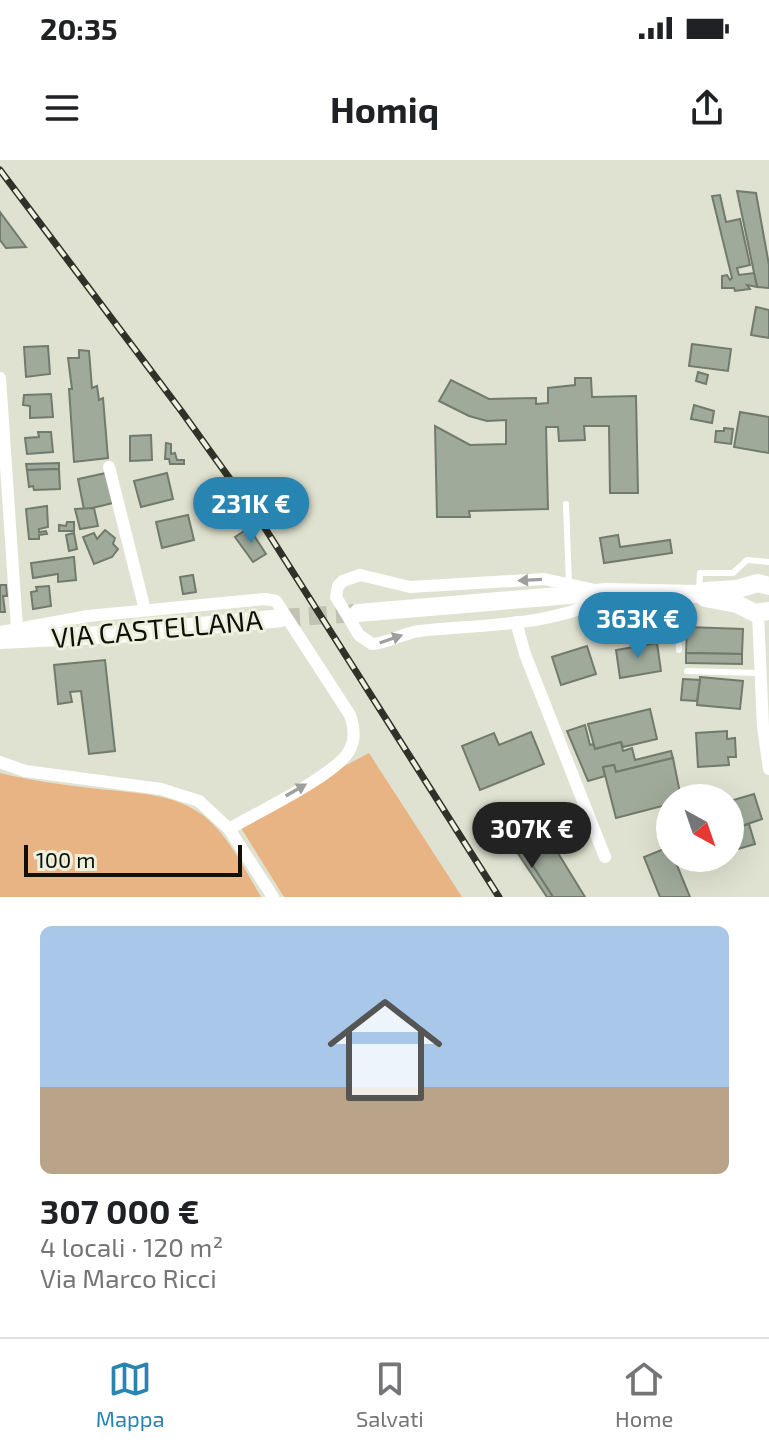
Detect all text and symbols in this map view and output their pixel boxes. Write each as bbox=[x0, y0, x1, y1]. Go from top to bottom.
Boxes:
text: 20:35 bbox=[40, 10, 118, 46]
icon: menu bbox=[40, 86, 84, 130]
icon: share bbox=[685, 86, 729, 130]
text: Homiq bbox=[330, 87, 439, 130]
pin: 231K € bbox=[186, 477, 316, 545]
text: 231K € bbox=[211, 487, 291, 518]
one-way arrow bbox=[517, 574, 542, 587]
pin: 363K € bbox=[573, 592, 703, 660]
street label: VIA CASTELLANA bbox=[50, 602, 264, 654]
text: 363K € bbox=[596, 602, 680, 633]
one-way arrow bbox=[379, 632, 403, 645]
one-way arrow bbox=[285, 783, 307, 797]
north arrow bbox=[656, 784, 744, 872]
map controls bbox=[656, 784, 744, 872]
pin: 307K € bbox=[467, 802, 597, 870]
text: 307K € bbox=[490, 812, 574, 843]
scale bar bbox=[24, 841, 242, 877]
text: 100 m bbox=[36, 846, 95, 872]
icon: home bbox=[313, 978, 457, 1122]
text: 307 000 € bbox=[40, 1190, 200, 1231]
text: 4 locali · 120 m² bbox=[40, 1231, 223, 1262]
text: Via Marco Ricci bbox=[40, 1262, 217, 1293]
tab: Mappa bbox=[96, 1357, 165, 1431]
tab: Salvati bbox=[356, 1357, 424, 1431]
tab: Home bbox=[615, 1357, 673, 1431]

